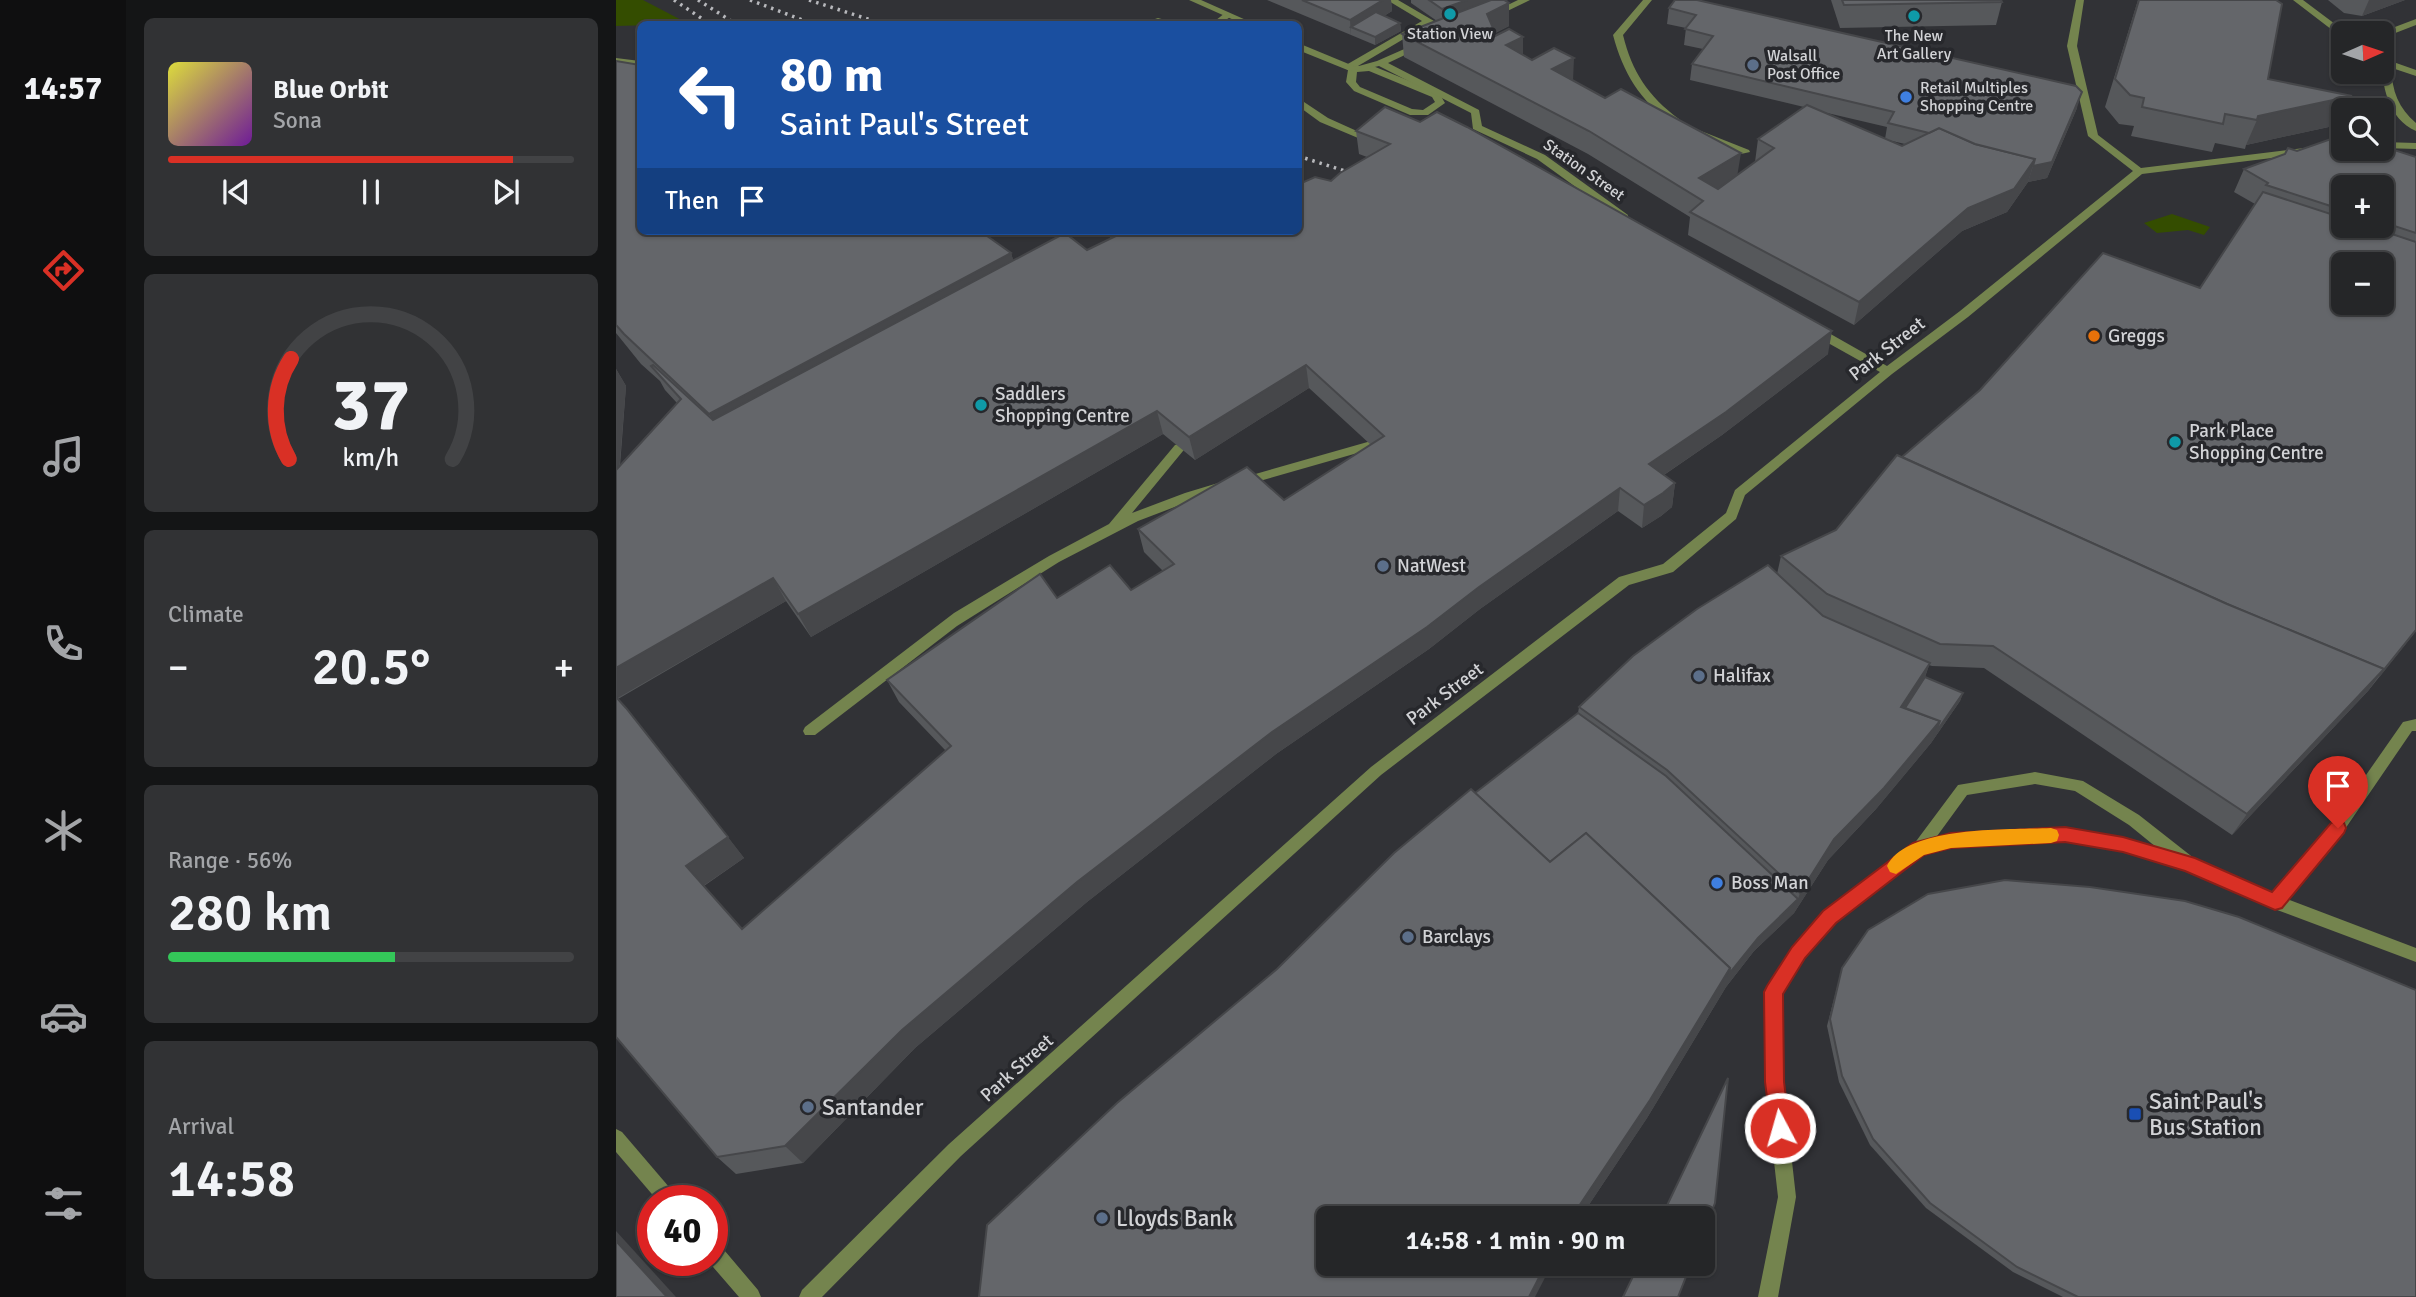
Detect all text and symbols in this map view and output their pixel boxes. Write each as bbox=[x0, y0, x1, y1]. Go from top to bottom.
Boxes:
marker: Station View bbox=[1442, 6, 1458, 22]
marker: The New Art Gallery bbox=[1906, 8, 1922, 24]
north arrow bbox=[2331, 21, 2394, 84]
map controls bbox=[2331, 21, 2394, 315]
place label: Station View bbox=[1407, 24, 1493, 44]
place label: The New Art Gallery bbox=[1877, 26, 1952, 64]
text: 80 m bbox=[780, 45, 883, 105]
place label: Walsall Post Office bbox=[1767, 46, 1840, 84]
icon: left bbox=[665, 49, 756, 140]
marker: Walsall Post Office bbox=[1745, 57, 1761, 73]
text: 14:57 bbox=[24, 69, 102, 108]
text: Blue Orbit bbox=[273, 74, 389, 106]
place label: Retail Multiples Shopping Centre bbox=[1920, 78, 2033, 116]
marker: Retail Multiples Shopping Centre bbox=[1898, 89, 1914, 105]
button: search bbox=[2331, 98, 2394, 161]
text: Saint Paul's Street bbox=[780, 105, 1029, 144]
text: Sona bbox=[273, 106, 322, 135]
street label: Station Street bbox=[1539, 135, 1629, 206]
icon: previous bbox=[217, 173, 255, 211]
icon: pause bbox=[352, 173, 390, 211]
icon: next bbox=[487, 173, 525, 211]
button: + bbox=[2331, 175, 2394, 238]
icon: arrive bbox=[733, 182, 771, 220]
text: Then bbox=[665, 185, 719, 217]
icon: directions bbox=[39, 246, 88, 295]
button: − bbox=[2331, 252, 2394, 315]
street label: Park Street bbox=[1844, 312, 1930, 386]
place label: Greggs bbox=[2108, 324, 2165, 348]
marker: Greggs bbox=[2086, 328, 2102, 344]
text: 37 bbox=[332, 361, 410, 450]
place label: Saddlers Shopping Centre bbox=[995, 382, 1130, 428]
marker: Saddlers Shopping Centre bbox=[973, 397, 989, 413]
place label: Park Place Shopping Centre bbox=[2189, 419, 2324, 465]
icon: music bbox=[39, 432, 88, 481]
marker: Park Place Shopping Centre bbox=[2167, 434, 2183, 450]
text: km/h bbox=[343, 441, 399, 472]
place label: NatWest bbox=[1397, 554, 1466, 578]
marker: NatWest bbox=[1375, 558, 1391, 574]
text: Climate bbox=[168, 600, 244, 629]
icon: phone bbox=[39, 619, 88, 668]
text: 20.5° bbox=[312, 635, 430, 699]
text: − bbox=[168, 644, 189, 691]
text: + bbox=[553, 644, 574, 691]
street label: Park Street bbox=[1402, 657, 1489, 731]
place label: Halifax bbox=[1713, 664, 1771, 688]
marker: Halifax bbox=[1691, 668, 1707, 684]
pin bbox=[2308, 756, 2368, 828]
icon: arrive bbox=[2319, 767, 2357, 805]
icon: climate bbox=[39, 806, 88, 855]
text: Range · 56% bbox=[168, 846, 292, 875]
place label: Boss Man bbox=[1731, 871, 1809, 895]
marker: Boss Man bbox=[1709, 875, 1725, 891]
text: 280 km bbox=[168, 881, 332, 945]
place label: Barclays bbox=[1422, 925, 1491, 949]
marker: Barclays bbox=[1400, 929, 1416, 945]
icon: car bbox=[39, 992, 88, 1041]
street label: Park Street bbox=[975, 1029, 1059, 1107]
place label: Saint Paul's Bus Station bbox=[2149, 1087, 2263, 1142]
position arrow bbox=[1743, 1091, 1817, 1165]
place label: Santander bbox=[822, 1093, 924, 1122]
marker: Santander bbox=[800, 1099, 816, 1115]
marker: Saint Paul's Bus Station bbox=[2127, 1106, 2143, 1122]
text: Arrival bbox=[168, 1112, 234, 1141]
text: 14:58 bbox=[168, 1147, 295, 1211]
icon: filters bbox=[39, 1179, 88, 1228]
speed limit sign: 40 bbox=[637, 1185, 728, 1276]
place label: Lloyds Bank bbox=[1116, 1204, 1234, 1233]
marker: Lloyds Bank bbox=[1094, 1210, 1110, 1226]
text: 14:58 · 1 min · 90 m bbox=[1406, 1225, 1625, 1257]

